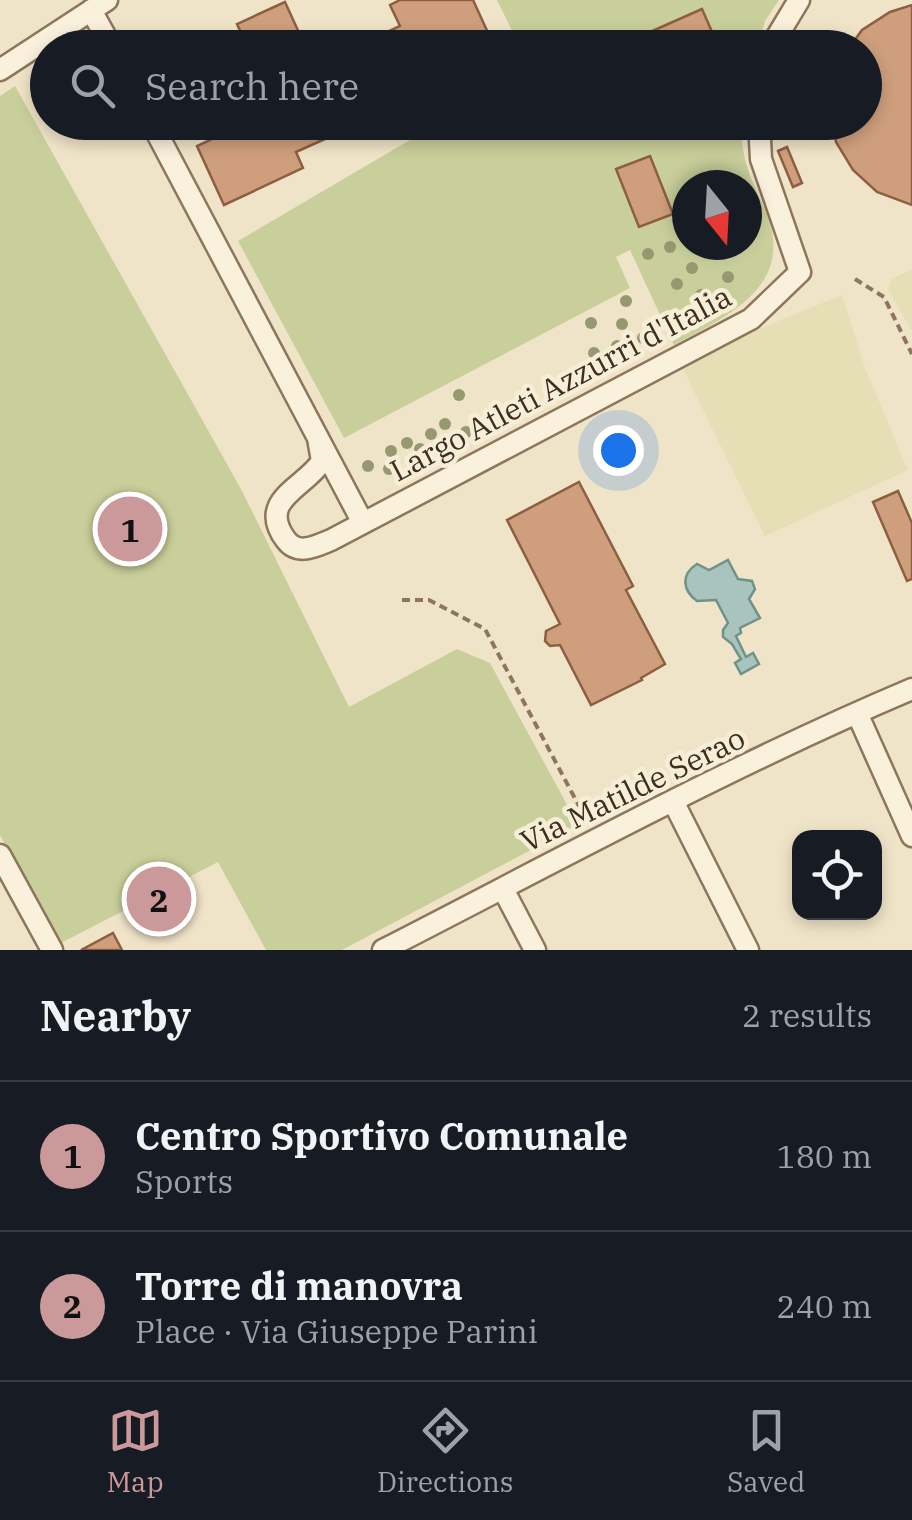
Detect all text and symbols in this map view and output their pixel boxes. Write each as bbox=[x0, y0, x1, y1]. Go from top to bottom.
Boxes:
search box bbox=[30, 30, 882, 140]
icon: search bbox=[65, 58, 120, 113]
text: Search here bbox=[145, 61, 359, 110]
north arrow bbox=[672, 170, 762, 260]
street label: Largo Atleti Azzurri d'Italia bbox=[383, 276, 738, 489]
your location bbox=[593, 425, 644, 476]
pin: 1 bbox=[98, 492, 162, 566]
street label: Via Matilde Serao bbox=[514, 717, 751, 860]
map controls bbox=[792, 830, 882, 920]
button: locate bbox=[792, 830, 882, 920]
pin: 2 bbox=[126, 862, 192, 936]
text: Nearby bbox=[40, 988, 191, 1043]
text: 2 results bbox=[742, 994, 872, 1036]
text: Centro Sportivo Comunale bbox=[135, 1111, 628, 1160]
text: 1 bbox=[63, 1135, 82, 1177]
text: 180 m bbox=[776, 1135, 872, 1177]
text: Sports bbox=[135, 1160, 233, 1202]
text: Torre di manovra bbox=[135, 1261, 463, 1310]
text: 2 bbox=[63, 1285, 82, 1327]
text: 240 m bbox=[776, 1285, 872, 1327]
text: Place · Via Giuseppe Parini bbox=[135, 1310, 538, 1352]
tab: Map bbox=[107, 1403, 164, 1500]
tab: Directions bbox=[377, 1403, 514, 1500]
tab: Saved bbox=[727, 1403, 805, 1500]

